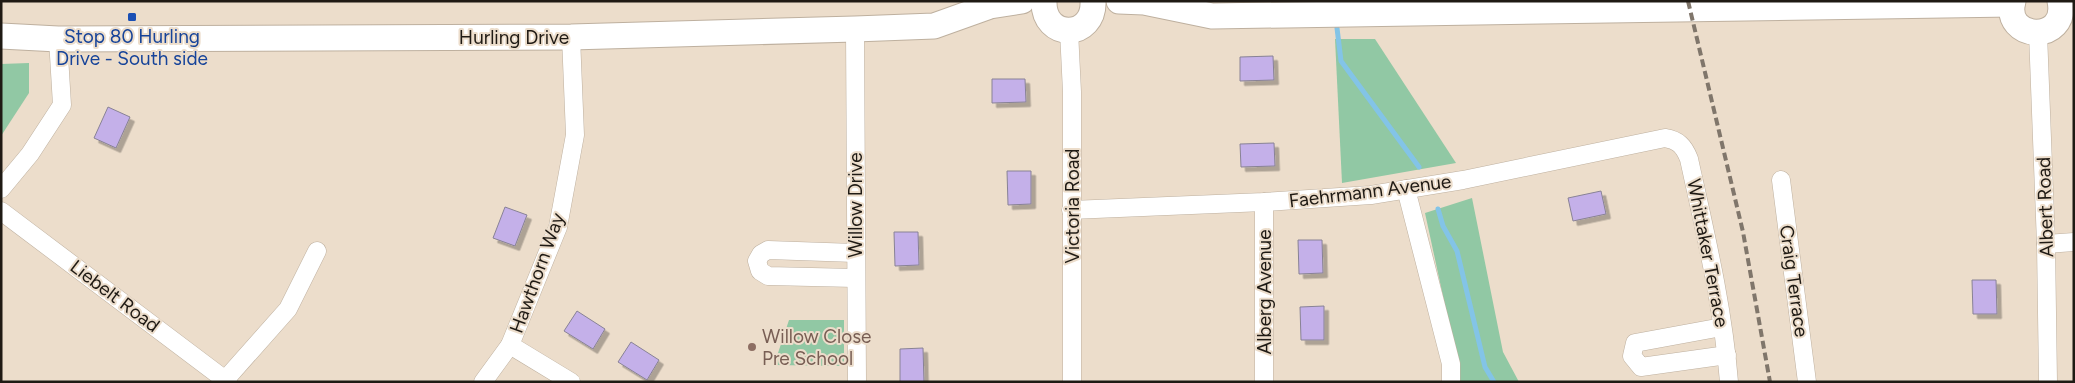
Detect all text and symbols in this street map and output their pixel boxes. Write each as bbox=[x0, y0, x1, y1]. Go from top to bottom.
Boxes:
marker: Stop 80 Hurling Drive - South side bbox=[126, 11, 138, 23]
place label: Stop 80 Hurling Drive - South side bbox=[56, 25, 208, 70]
street label: Hurling Drive bbox=[459, 26, 569, 49]
street label: Victoria Road bbox=[1061, 149, 1084, 263]
street label: Willow Drive bbox=[844, 152, 867, 258]
street label: Albert Road bbox=[2032, 156, 2058, 258]
street label: Faehrmann Avenue bbox=[1288, 170, 1452, 212]
street label: Whittaker Terrace bbox=[1682, 177, 1734, 329]
street label: Hawthorn Way bbox=[505, 210, 569, 336]
street label: Craig Terrace bbox=[1775, 223, 1813, 339]
street label: Alberg Avenue bbox=[1253, 229, 1276, 355]
street label: Liebelt Road bbox=[66, 255, 164, 337]
place label: Willow Close Pre School bbox=[762, 325, 872, 370]
marker: Willow Close Pre School bbox=[746, 341, 758, 353]

